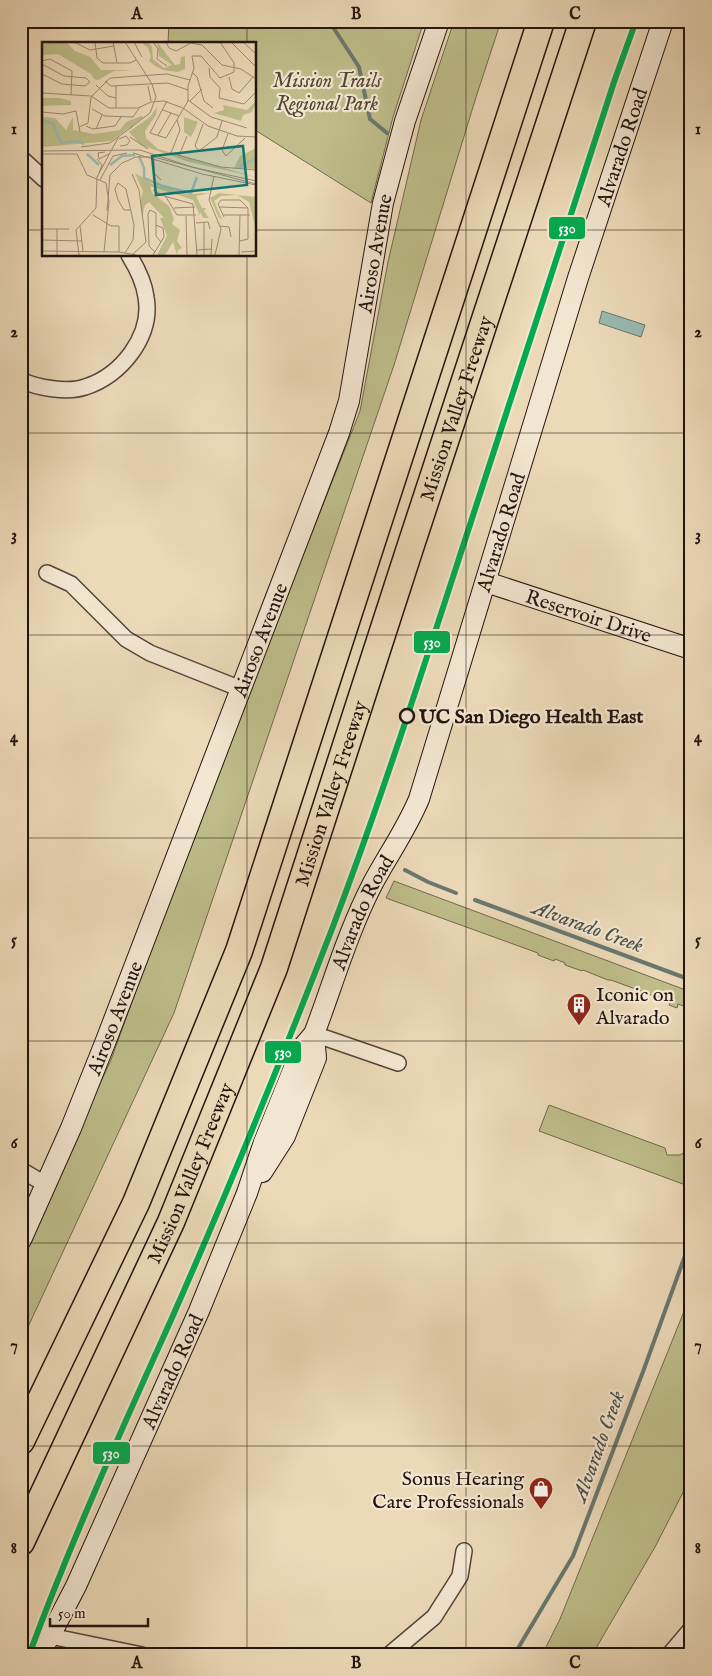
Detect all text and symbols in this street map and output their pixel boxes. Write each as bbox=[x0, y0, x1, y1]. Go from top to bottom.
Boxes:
text: A bbox=[131, 5, 144, 25]
text: B bbox=[351, 5, 362, 25]
text: C bbox=[569, 5, 581, 25]
inset map bbox=[42, 42, 256, 256]
park label: Mission Trails Regional Park bbox=[272, 69, 382, 118]
street label: Alvarado Road bbox=[591, 85, 654, 211]
text: 1 bbox=[11, 120, 17, 140]
text: 1 bbox=[695, 120, 701, 140]
street label: Airoso Avenue bbox=[353, 191, 399, 316]
line badge: 530 bbox=[548, 216, 586, 240]
text: 530 bbox=[558, 220, 576, 238]
street label: Mission Valley Freeway bbox=[415, 313, 499, 505]
text: 2 bbox=[10, 323, 18, 343]
text: 2 bbox=[694, 323, 702, 343]
street label: Alvarado Road bbox=[472, 470, 532, 596]
text: 3 bbox=[11, 526, 17, 546]
text: 3 bbox=[695, 526, 701, 546]
street label: Airoso Avenue bbox=[227, 580, 294, 702]
street label: Reservoir Drive bbox=[522, 585, 654, 649]
line badge: 530 bbox=[413, 630, 451, 654]
text: 530 bbox=[423, 634, 441, 652]
street label: Mission Valley Freeway bbox=[290, 698, 374, 890]
place label: UC San Diego Health East bbox=[418, 705, 643, 730]
marker: UC San Diego Health East bbox=[399, 708, 415, 724]
text: 4 bbox=[10, 728, 19, 748]
text: 4 bbox=[694, 728, 703, 748]
street label: Alvarado Road bbox=[327, 851, 400, 974]
water label: Alvarado Creek bbox=[526, 894, 647, 960]
text: 5 bbox=[11, 931, 17, 951]
text: 5 bbox=[695, 931, 701, 951]
street label: Airoso Avenue bbox=[82, 958, 149, 1080]
place label: Iconic on Alvarado bbox=[595, 983, 674, 1031]
building icon: Iconic on Alvarado bbox=[566, 992, 592, 1026]
line badge: 530 bbox=[264, 1040, 302, 1064]
text: 530 bbox=[274, 1044, 292, 1062]
street label: Mission Valley Freeway bbox=[142, 1079, 240, 1268]
text: 6 bbox=[11, 1134, 19, 1154]
text: 6 bbox=[695, 1134, 703, 1154]
street label: Alvarado Road bbox=[136, 1310, 210, 1434]
text: 7 bbox=[10, 1336, 18, 1356]
text: 7 bbox=[694, 1336, 702, 1356]
water label: Alvarado Creek bbox=[566, 1387, 632, 1508]
line badge: 530 bbox=[92, 1441, 131, 1465]
text: 530 bbox=[102, 1445, 120, 1463]
place label: Sonus Hearing Care Professionals bbox=[372, 1467, 525, 1515]
shop icon: Sonus Hearing Care Professionals bbox=[528, 1476, 554, 1510]
text: 8 bbox=[11, 1539, 17, 1559]
text: 8 bbox=[695, 1539, 701, 1559]
scale bar bbox=[50, 1596, 148, 1628]
text: 50 m bbox=[58, 1604, 86, 1623]
text: A bbox=[131, 1654, 144, 1674]
text: B bbox=[351, 1654, 362, 1674]
text: C bbox=[569, 1654, 581, 1674]

